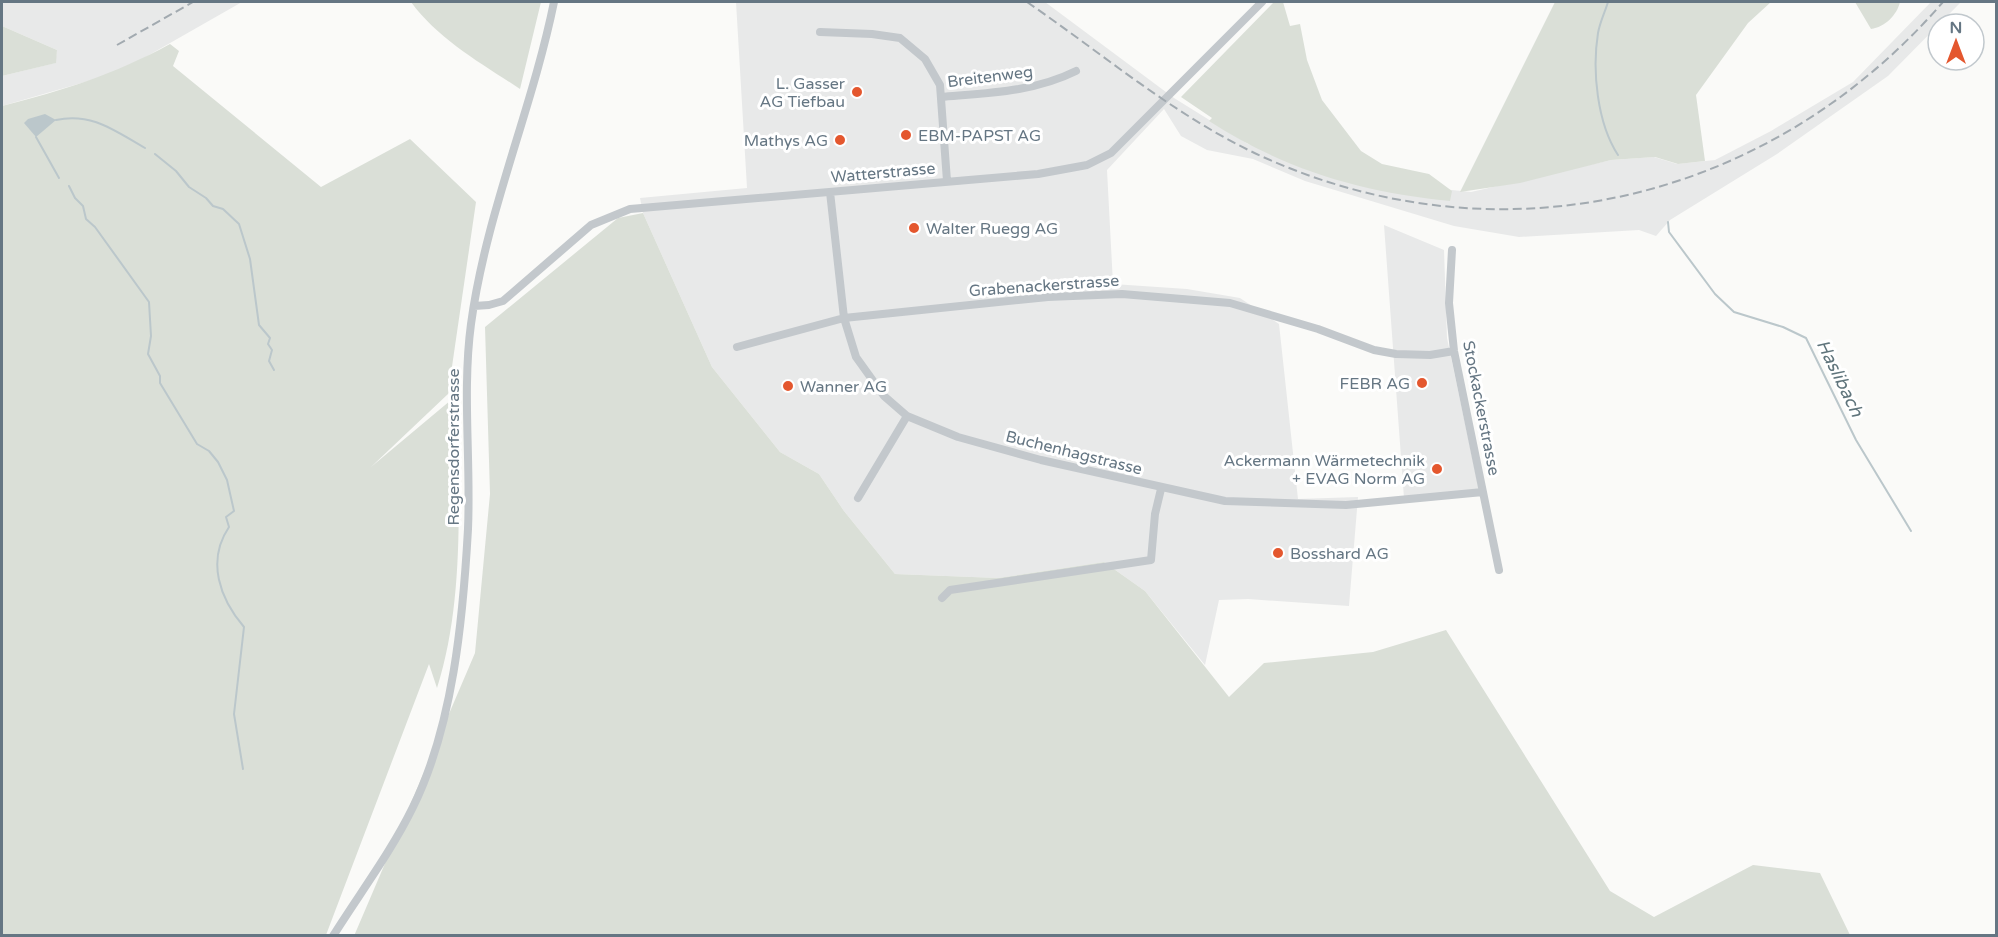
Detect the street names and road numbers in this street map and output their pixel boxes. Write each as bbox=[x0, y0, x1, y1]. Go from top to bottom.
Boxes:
street label: Breitenweg bbox=[946, 62, 1034, 92]
street label: Watterstrasse bbox=[830, 158, 936, 188]
street label: Grabenackerstrasse bbox=[968, 271, 1120, 301]
street label: Stockackerstrasse bbox=[1458, 339, 1504, 477]
street label: Regensdorferstrasse bbox=[444, 368, 464, 526]
street label: Buchenhagstrasse bbox=[1003, 426, 1144, 480]

